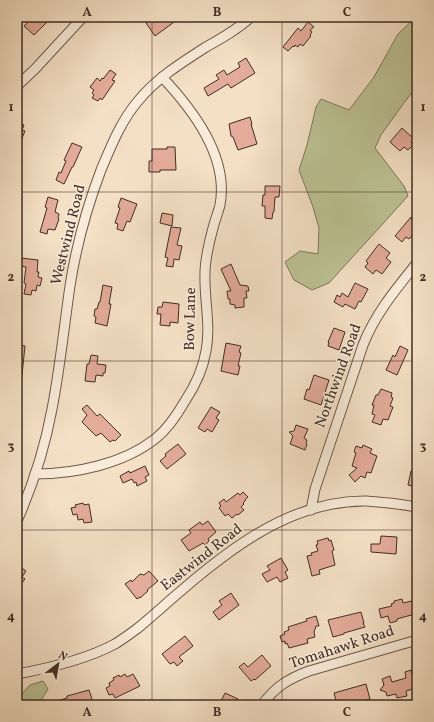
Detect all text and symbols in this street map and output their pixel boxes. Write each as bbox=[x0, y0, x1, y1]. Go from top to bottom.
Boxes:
text: A bbox=[82, 4, 92, 22]
text: B bbox=[213, 4, 222, 22]
text: C bbox=[343, 4, 351, 22]
text: 1 bbox=[8, 99, 14, 117]
text: 1 bbox=[420, 99, 426, 117]
street label: Westwind Road bbox=[46, 182, 92, 288]
text: 2 bbox=[8, 269, 15, 287]
text: 2 bbox=[420, 269, 427, 287]
street label: Bow Lane bbox=[180, 287, 202, 351]
street label: Northwind Road bbox=[310, 321, 368, 431]
text: 3 bbox=[8, 438, 15, 456]
text: 3 bbox=[420, 438, 427, 456]
street label: Eastwind Road bbox=[157, 519, 247, 597]
text: 4 bbox=[7, 608, 15, 626]
text: 4 bbox=[419, 608, 427, 626]
street label: Tomahawk Road bbox=[287, 621, 397, 675]
north arrow bbox=[38, 644, 78, 684]
text: N bbox=[55, 648, 70, 665]
text: A bbox=[82, 704, 92, 722]
text: B bbox=[213, 704, 222, 722]
text: C bbox=[343, 704, 351, 722]

